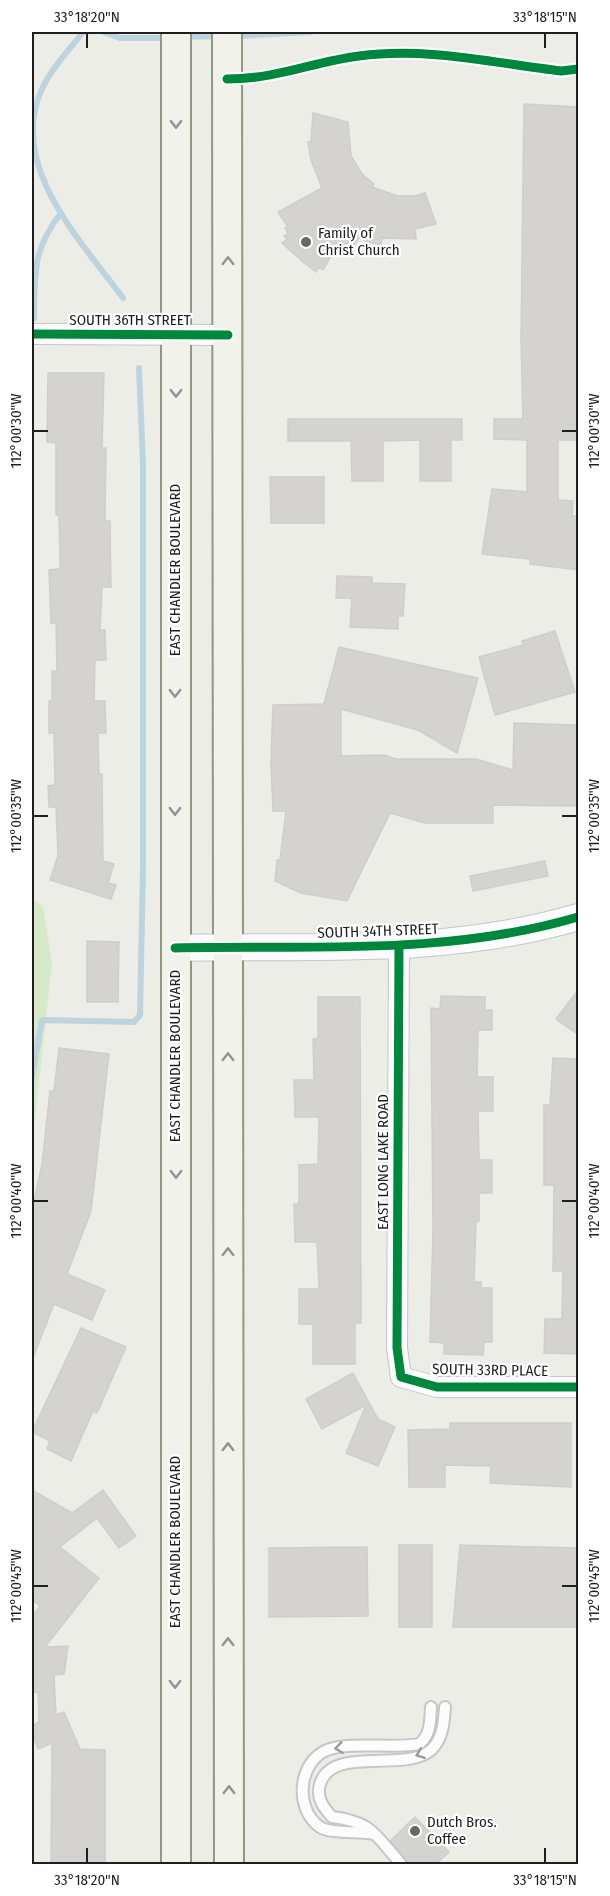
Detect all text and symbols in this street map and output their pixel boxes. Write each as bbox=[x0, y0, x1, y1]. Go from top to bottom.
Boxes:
text: 33°18'20"N bbox=[54, 8, 120, 26]
text: 33°18'15"N bbox=[513, 8, 577, 26]
one-way arrow bbox=[170, 119, 182, 128]
place label: Family of Christ Church bbox=[318, 224, 400, 259]
marker: Family of Christ Church bbox=[299, 235, 313, 249]
one-way arrow bbox=[222, 257, 234, 266]
street label: SOUTH 36TH STREET bbox=[69, 311, 191, 329]
one-way arrow bbox=[170, 389, 182, 398]
text: 112°00'30"W bbox=[7, 394, 25, 469]
text: 112°00'30"W bbox=[585, 394, 603, 469]
street label: EAST CHANDLER BOULEVARD bbox=[166, 484, 184, 656]
one-way arrow bbox=[169, 689, 181, 698]
text: 112°00'35"W bbox=[7, 779, 25, 853]
text: 112°00'35"W bbox=[585, 779, 603, 853]
one-way arrow bbox=[169, 807, 181, 816]
street label: SOUTH 34TH STREET bbox=[317, 920, 439, 942]
street label: EAST CHANDLER BOULEVARD bbox=[166, 970, 184, 1142]
one-way arrow bbox=[222, 1052, 234, 1061]
street label: EAST LONG LAKE ROAD bbox=[374, 1094, 392, 1230]
text: 112°00'40"W bbox=[7, 1164, 25, 1238]
text: 112°00'40"W bbox=[585, 1164, 603, 1238]
one-way arrow bbox=[170, 1170, 182, 1179]
one-way arrow bbox=[222, 1247, 234, 1256]
street label: SOUTH 33RD PLACE bbox=[432, 1360, 548, 1380]
one-way arrow bbox=[222, 1442, 234, 1451]
street label: EAST CHANDLER BOULEVARD bbox=[166, 1456, 184, 1628]
text: 112°00'45"W bbox=[7, 1549, 25, 1623]
text: 112°00'45"W bbox=[585, 1549, 603, 1623]
one-way arrow bbox=[222, 1637, 234, 1646]
one-way arrow bbox=[169, 1680, 181, 1689]
one-way arrow bbox=[334, 1742, 343, 1754]
one-way arrow bbox=[416, 1747, 426, 1760]
one-way arrow bbox=[223, 1786, 235, 1795]
place label: Dutch Bros. Coffee bbox=[427, 1813, 497, 1848]
marker: Dutch Bros. Coffee bbox=[408, 1824, 422, 1838]
text: 33°18'20"N bbox=[54, 1871, 120, 1889]
text: 33°18'15"N bbox=[513, 1871, 577, 1889]

